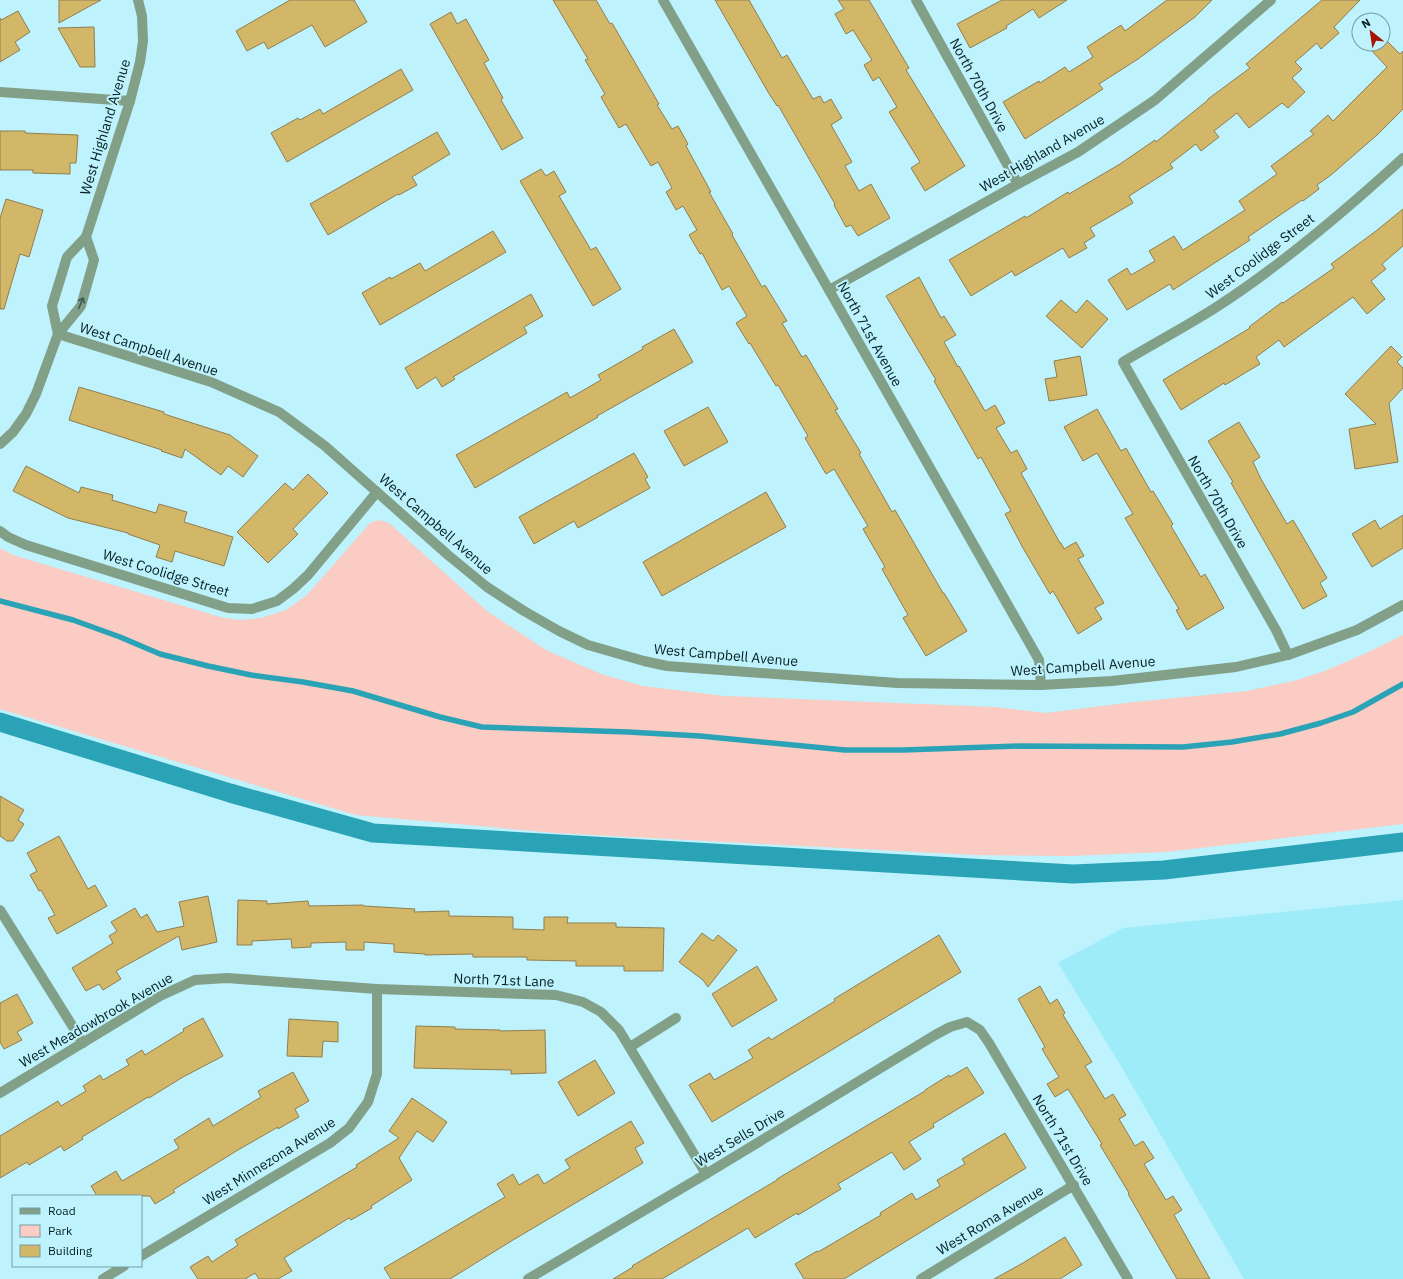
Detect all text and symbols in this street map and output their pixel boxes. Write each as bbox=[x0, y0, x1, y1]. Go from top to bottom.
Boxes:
north arrow bbox=[1351, 12, 1391, 52]
text: N bbox=[1359, 15, 1373, 31]
street label: North 70th Drive bbox=[946, 35, 1012, 135]
street label: West Highland Avenue bbox=[76, 57, 134, 197]
street label: West Highland Avenue bbox=[976, 110, 1108, 196]
street label: West Coolidge Street bbox=[1202, 209, 1318, 303]
street label: North 71st Avenue bbox=[834, 278, 907, 390]
one-way arrow bbox=[77, 297, 85, 309]
street label: West Campbell Avenue bbox=[77, 318, 221, 380]
street label: North 70th Drive bbox=[1184, 452, 1252, 552]
street label: West Campbell Avenue bbox=[375, 470, 497, 578]
street label: West Coolidge Street bbox=[101, 545, 232, 601]
street label: West Campbell Avenue bbox=[653, 640, 799, 670]
street label: West Campbell Avenue bbox=[1010, 652, 1156, 680]
street label: West Meadowbrook Avenue bbox=[16, 968, 176, 1071]
street label: North 71st Lane bbox=[453, 969, 555, 991]
street label: North 71st Drive bbox=[1029, 1091, 1097, 1189]
street label: West Sells Drive bbox=[692, 1103, 788, 1171]
street label: West Minnezona Avenue bbox=[199, 1113, 339, 1209]
street label: West Roma Avenue bbox=[933, 1181, 1047, 1259]
legend bbox=[12, 1195, 142, 1267]
text: Road bbox=[48, 1203, 76, 1218]
text: Park bbox=[48, 1223, 73, 1238]
text: Building bbox=[48, 1243, 93, 1258]

